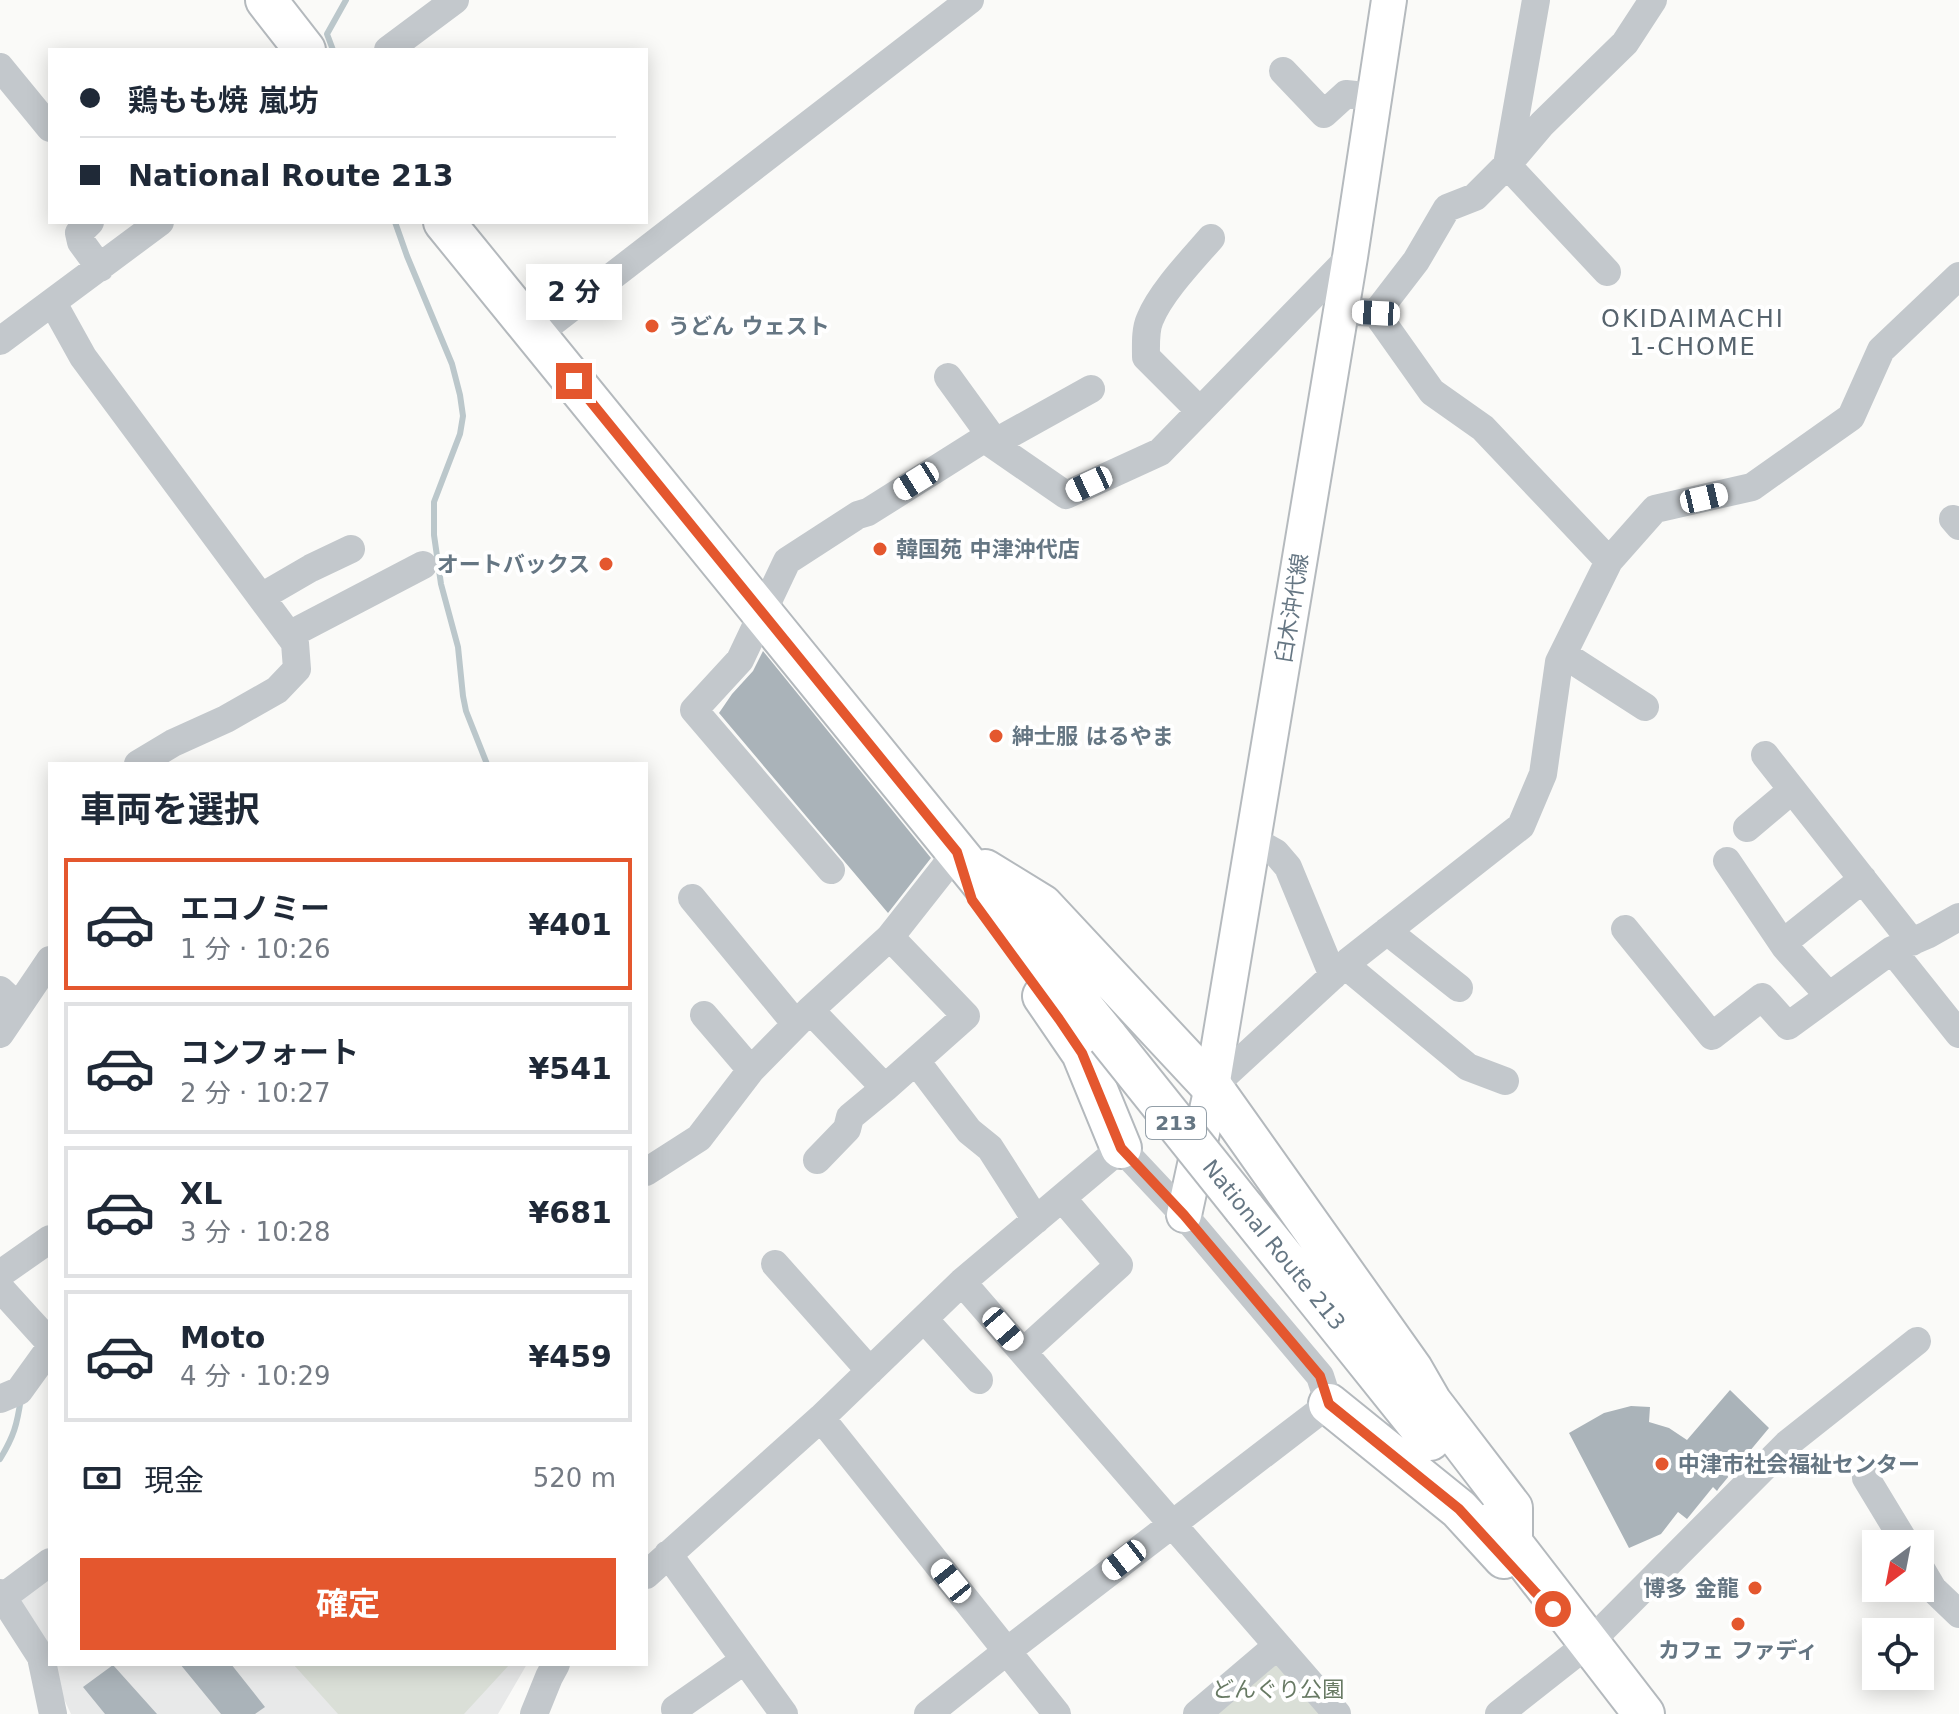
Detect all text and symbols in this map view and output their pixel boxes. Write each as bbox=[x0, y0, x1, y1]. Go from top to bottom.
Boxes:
text: 鶏もも焼 嵐坊 bbox=[128, 83, 318, 118]
text: National Route 213 bbox=[128, 158, 454, 193]
callout: 2 分 bbox=[526, 265, 622, 321]
text: 2 分 bbox=[547, 277, 601, 307]
car bbox=[1351, 300, 1401, 326]
district label: OKIDAIMACHI 1-CHOME bbox=[1601, 305, 1785, 361]
place label: うどん ウェスト bbox=[668, 314, 830, 339]
marker: うどん ウェスト bbox=[643, 317, 661, 335]
route end bbox=[556, 363, 592, 399]
car bbox=[889, 458, 943, 504]
car bbox=[1062, 463, 1116, 505]
car bbox=[1678, 481, 1730, 515]
place label: 韓国苑 中津沖代店 bbox=[896, 537, 1080, 562]
marker: 韓国苑 中津沖代店 bbox=[871, 540, 889, 558]
place label: オートバックス bbox=[437, 552, 590, 577]
street label: 臼木沖代線 bbox=[1271, 552, 1313, 664]
marker: オートバックス bbox=[597, 555, 615, 573]
place label: 紳士服 はるやま bbox=[1012, 724, 1174, 749]
marker: 紳士服 はるやま bbox=[987, 727, 1005, 745]
text: 車両を選択 bbox=[80, 789, 260, 830]
icon: car bbox=[84, 888, 156, 960]
text: エコノミー bbox=[180, 891, 330, 926]
text: ¥401 bbox=[529, 907, 612, 942]
text: 1 分 · 10:26 bbox=[180, 934, 331, 964]
icon: car bbox=[84, 1032, 156, 1104]
text: コンフォート bbox=[180, 1035, 359, 1070]
text: ¥541 bbox=[529, 1051, 612, 1086]
text: 2 分 · 10:27 bbox=[180, 1078, 331, 1108]
road number: 213 bbox=[1146, 1107, 1206, 1139]
street label: National Route 213 bbox=[1198, 1155, 1350, 1335]
icon: car bbox=[84, 1176, 156, 1248]
text: XL bbox=[180, 1176, 222, 1211]
text: ¥681 bbox=[529, 1195, 612, 1230]
text: 3 分 · 10:28 bbox=[180, 1217, 331, 1247]
car bbox=[978, 1303, 1028, 1355]
icon: car bbox=[84, 1320, 156, 1392]
text: Moto bbox=[180, 1320, 265, 1355]
text: ¥459 bbox=[529, 1339, 612, 1374]
text: 4 分 · 10:29 bbox=[180, 1361, 331, 1391]
place label: 中津市社会福祉センター bbox=[1678, 1452, 1920, 1477]
marker: 中津市社会福祉センター bbox=[1653, 1455, 1671, 1473]
icon: cash bbox=[80, 1456, 124, 1500]
text: 現金 bbox=[144, 1463, 204, 1498]
text: 520 m bbox=[533, 1463, 616, 1493]
north arrow bbox=[1862, 1530, 1934, 1602]
map controls bbox=[1862, 1530, 1934, 1690]
car bbox=[1098, 1536, 1150, 1584]
car bbox=[927, 1555, 975, 1607]
button: 確定 bbox=[80, 1558, 616, 1650]
place label: 博多 金龍 bbox=[1643, 1576, 1739, 1601]
marker: 博多 金龍 bbox=[1746, 1579, 1764, 1597]
route start bbox=[1535, 1591, 1571, 1627]
marker: カフェ ファディ bbox=[1729, 1615, 1747, 1633]
button: locate bbox=[1862, 1618, 1934, 1690]
place label: カフェ ファディ bbox=[1658, 1638, 1818, 1663]
park label: どんぐり公園 bbox=[1212, 1677, 1344, 1702]

